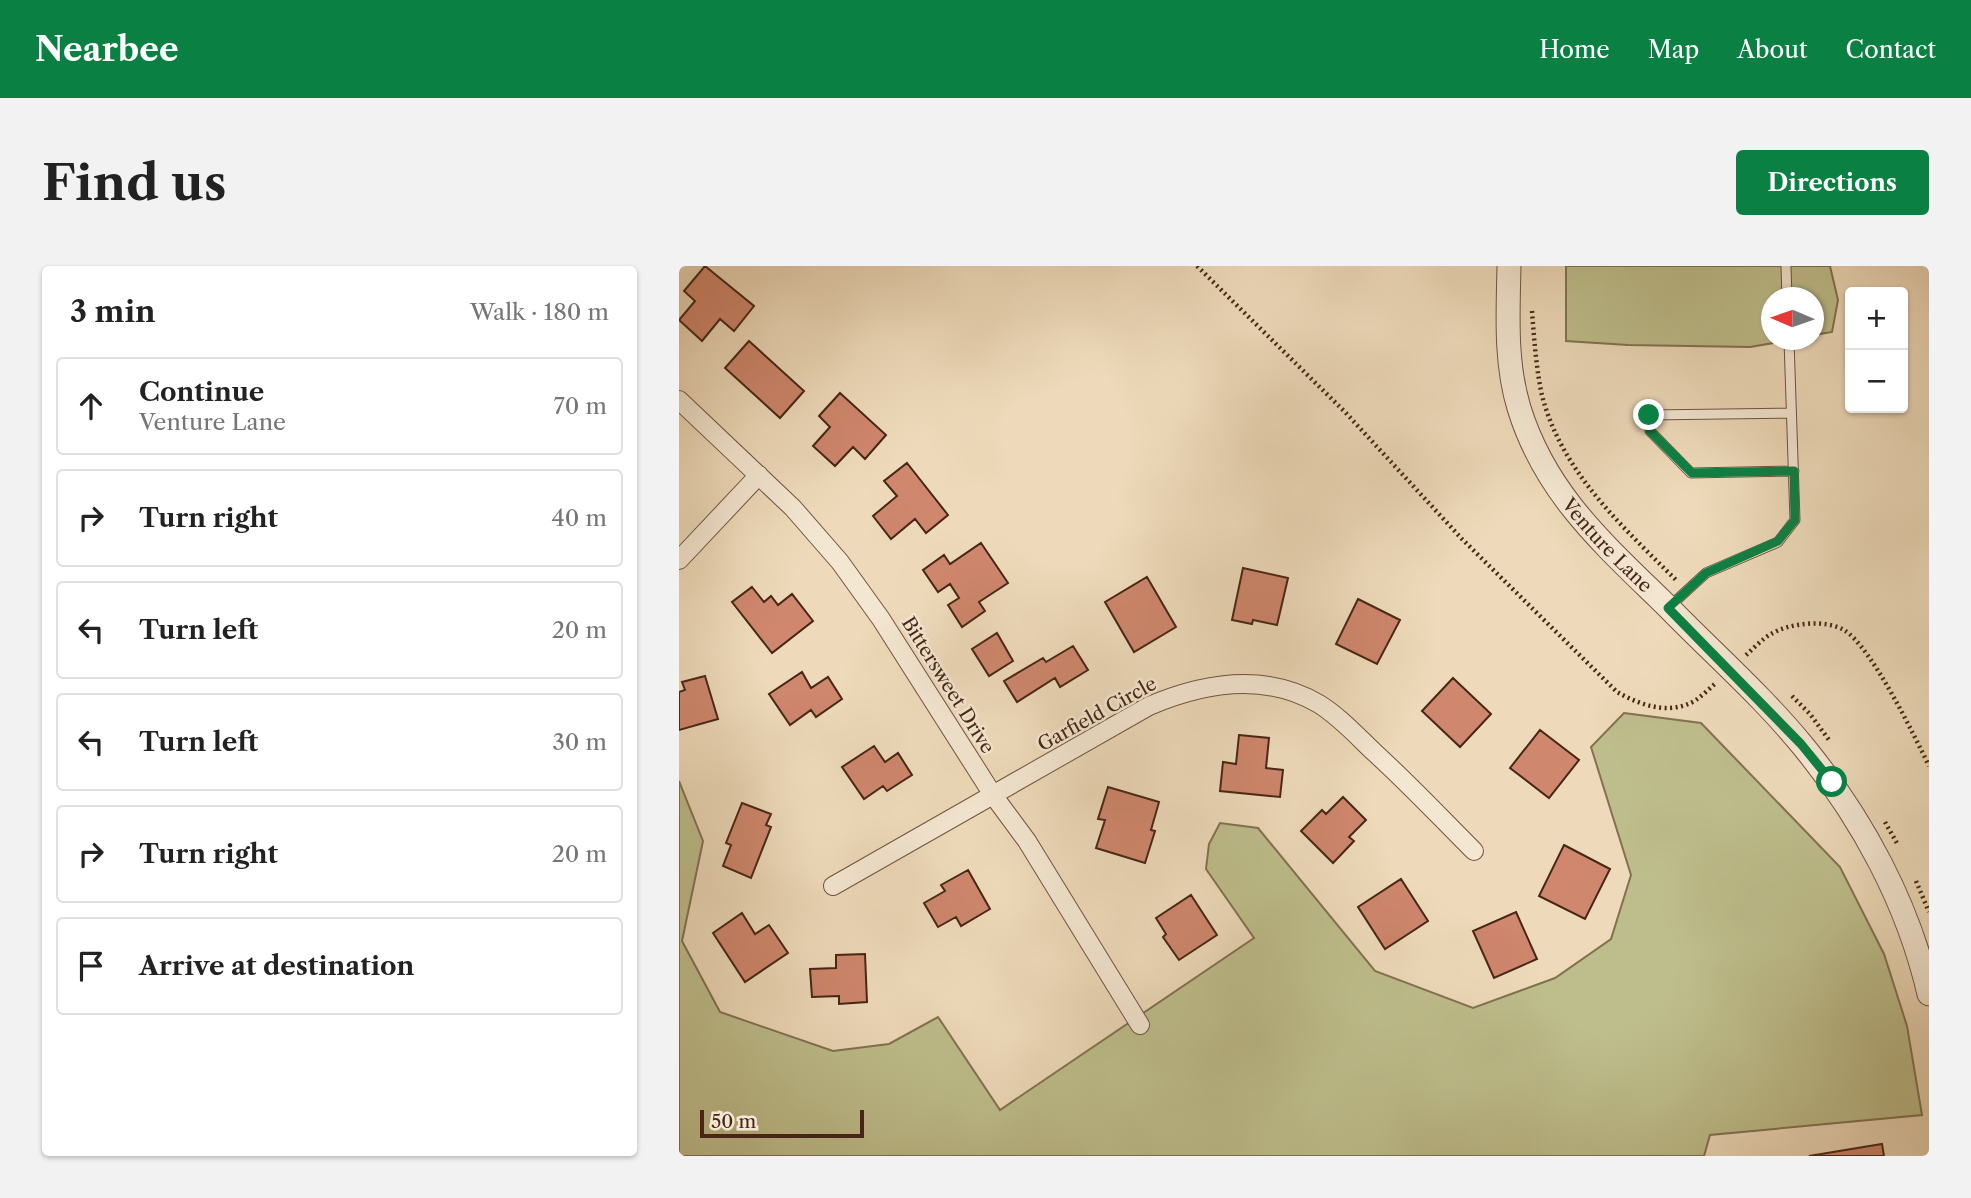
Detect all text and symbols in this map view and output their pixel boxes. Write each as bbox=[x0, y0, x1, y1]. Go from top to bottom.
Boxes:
text: Nearbee bbox=[35, 29, 179, 70]
text: Home bbox=[1539, 35, 1610, 64]
text: Map bbox=[1648, 35, 1699, 64]
text: About bbox=[1737, 35, 1808, 64]
text: Contact bbox=[1846, 35, 1936, 64]
button: Directions bbox=[1736, 150, 1929, 215]
text: Find us bbox=[42, 152, 226, 213]
north arrow bbox=[1761, 287, 1824, 350]
map controls bbox=[1845, 287, 1908, 413]
button: + bbox=[1845, 287, 1908, 350]
text: 3 min bbox=[70, 293, 156, 330]
text: Walk · 180 m bbox=[470, 298, 609, 326]
button: − bbox=[1845, 350, 1908, 413]
text: Continue bbox=[139, 376, 264, 408]
icon: ahead bbox=[72, 387, 110, 425]
text: 70 m bbox=[554, 392, 607, 420]
route end bbox=[1633, 399, 1664, 430]
text: Venture Lane bbox=[139, 408, 286, 436]
street label: Venture Lane bbox=[1557, 492, 1657, 597]
icon: right bbox=[72, 499, 110, 537]
text: Turn right bbox=[139, 502, 278, 534]
text: 40 m bbox=[552, 504, 607, 532]
icon: left bbox=[72, 611, 110, 649]
street label: Bittersweet Drive bbox=[897, 612, 999, 758]
text: Turn left bbox=[139, 614, 258, 646]
text: 20 m bbox=[552, 616, 607, 644]
street label: Garfield Circle bbox=[1033, 672, 1161, 756]
icon: left bbox=[72, 723, 110, 761]
text: Turn left bbox=[139, 726, 258, 758]
text: 30 m bbox=[552, 728, 607, 756]
route start bbox=[1816, 766, 1847, 797]
icon: right bbox=[72, 835, 110, 873]
text: Turn right bbox=[139, 838, 278, 870]
text: 20 m bbox=[552, 840, 607, 868]
icon: arrive bbox=[72, 947, 110, 985]
text: Arrive at destination bbox=[139, 950, 414, 982]
scale bar bbox=[700, 1107, 865, 1139]
text: 50 m bbox=[711, 1110, 756, 1133]

